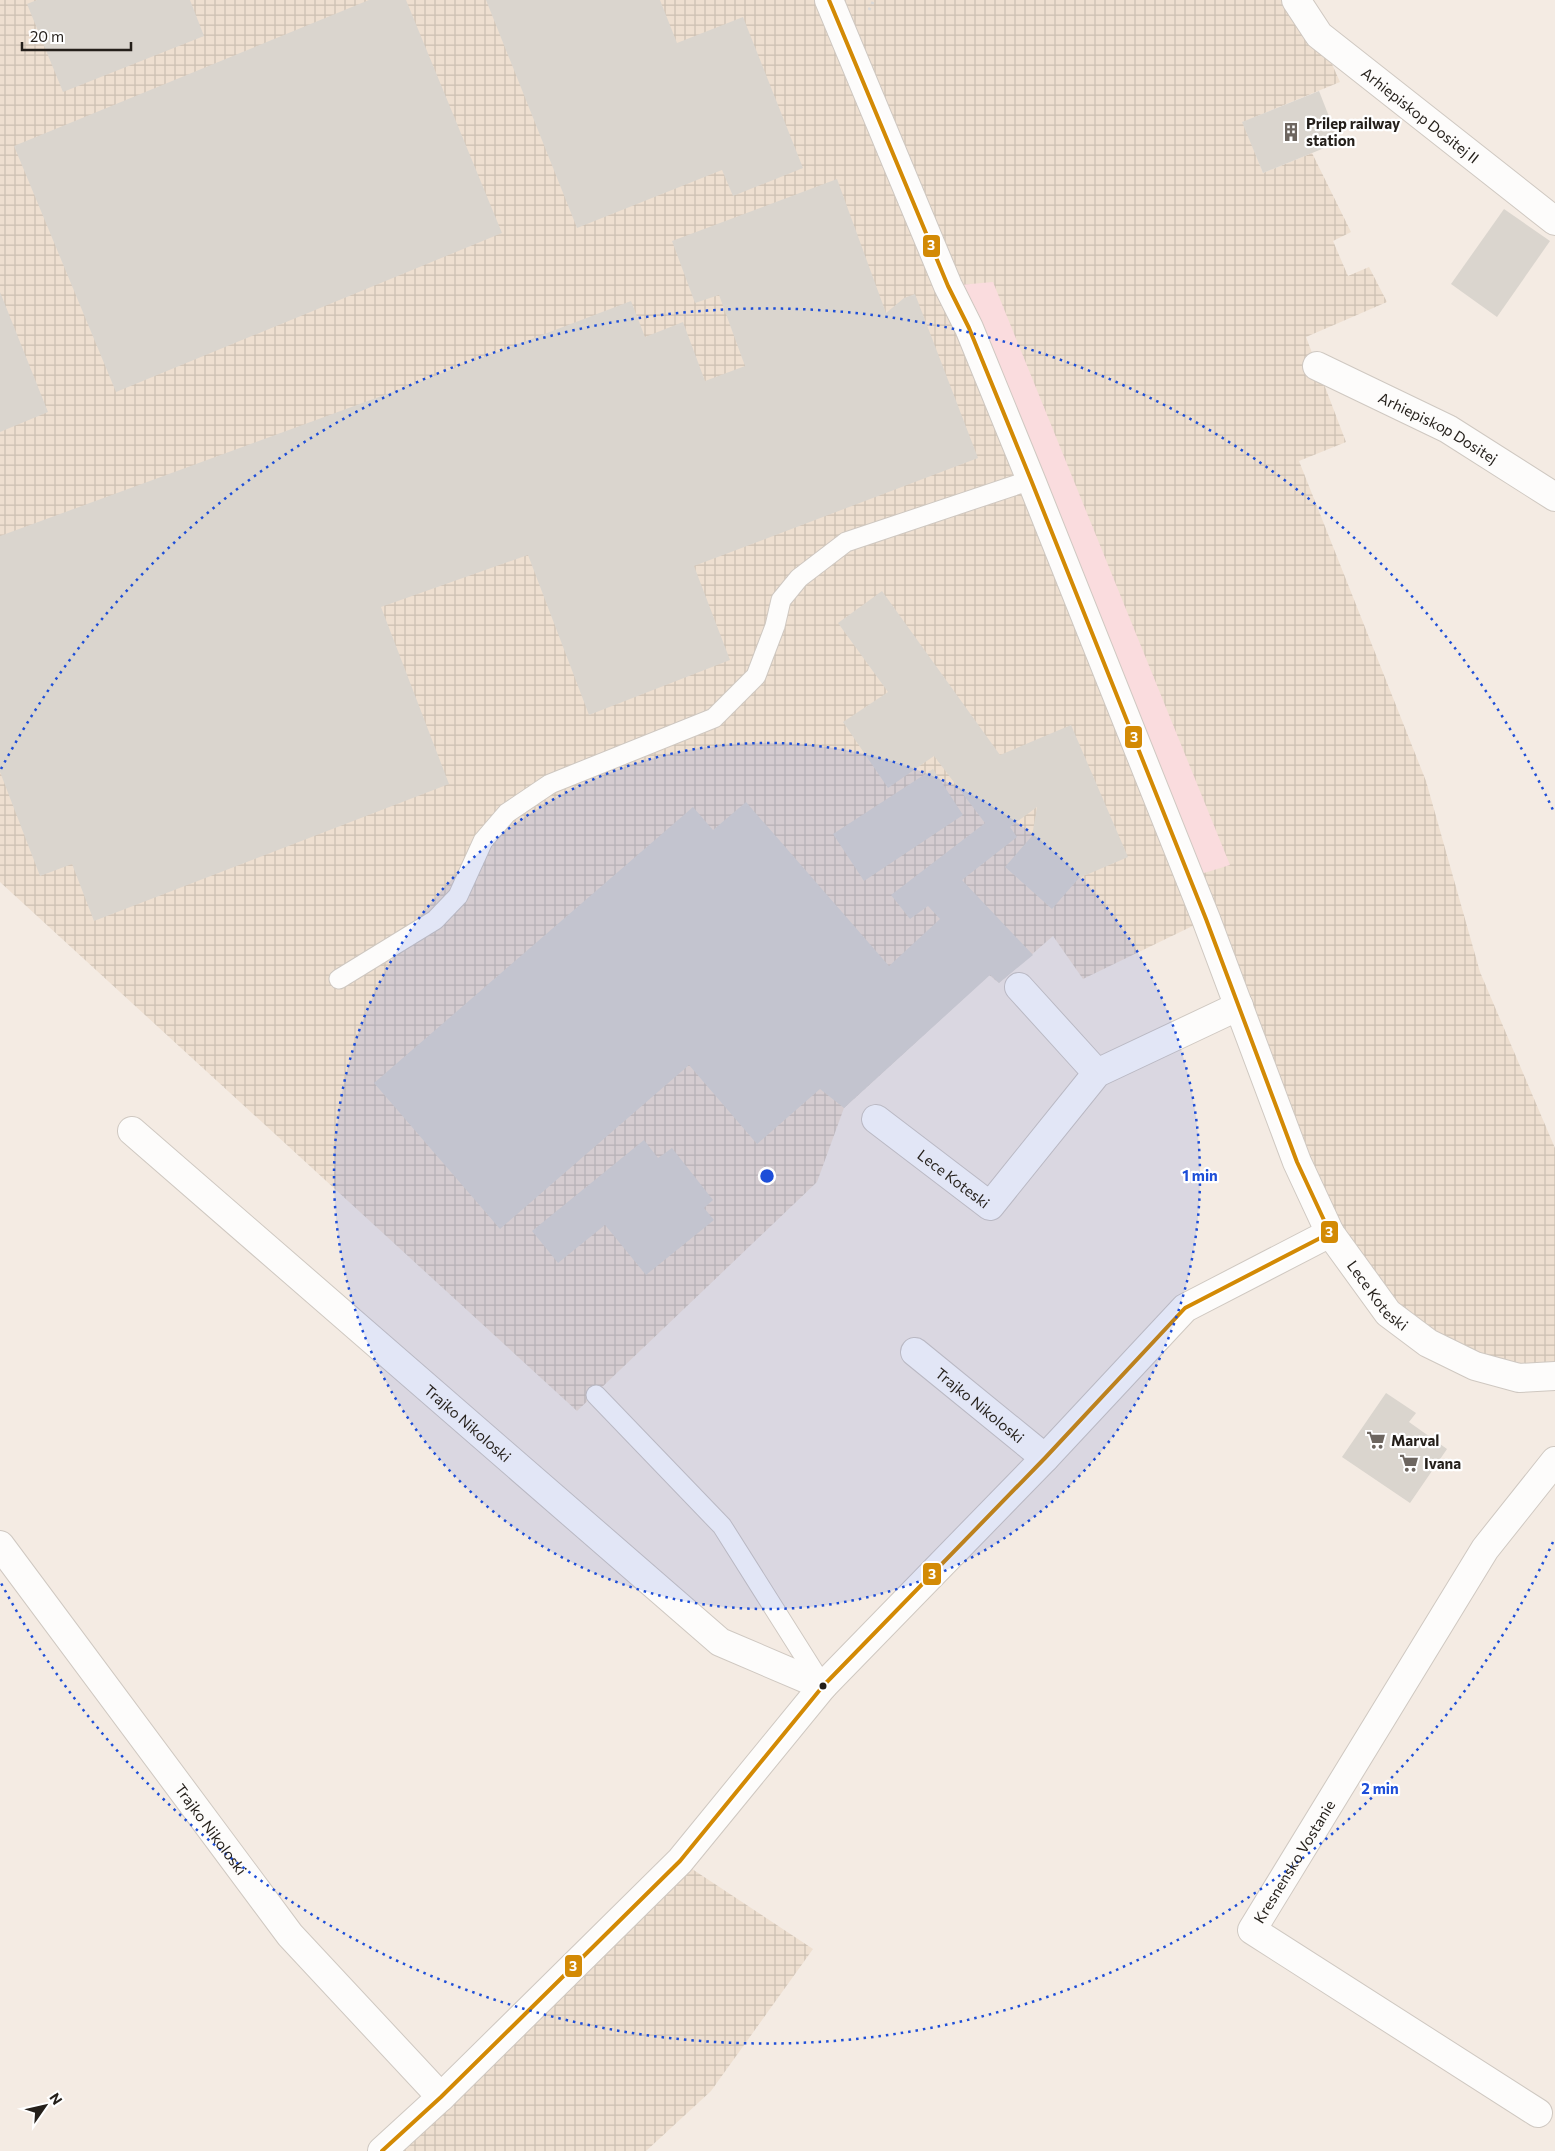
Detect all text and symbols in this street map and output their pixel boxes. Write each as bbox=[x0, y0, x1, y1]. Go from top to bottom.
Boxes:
scale bar bbox=[22, 20, 131, 52]
text: 20 m bbox=[30, 27, 64, 45]
street label: Arhiepiskop Dositej II bbox=[1358, 63, 1483, 167]
place label: Prilep railway station bbox=[1306, 114, 1401, 149]
building icon: Prilep railway station bbox=[1280, 121, 1302, 143]
line badge: 3 bbox=[922, 234, 941, 258]
text: 3 bbox=[927, 236, 935, 253]
street label: Arhiepiskop Dositej bbox=[1376, 388, 1501, 467]
line badge: 3 bbox=[1124, 725, 1143, 749]
text: 3 bbox=[1130, 728, 1138, 745]
street label: Lece Koteski bbox=[914, 1145, 994, 1212]
text: 1 min bbox=[1182, 1166, 1218, 1184]
centre of rings bbox=[758, 1167, 776, 1185]
line badge: 3 bbox=[1320, 1220, 1339, 1244]
text: 3 bbox=[1325, 1223, 1333, 1240]
street label: Lece Koteski bbox=[1344, 1257, 1412, 1334]
street label: Trajko Nikoloski bbox=[932, 1364, 1028, 1446]
street label: Trajko Nikoloski bbox=[421, 1380, 515, 1465]
supermarket icon: Marval bbox=[1365, 1429, 1387, 1451]
place label: Marval bbox=[1391, 1431, 1439, 1449]
supermarket icon: Ivana bbox=[1398, 1452, 1420, 1474]
place label: Ivana bbox=[1424, 1454, 1461, 1472]
line badge: 3 bbox=[922, 1562, 942, 1586]
text: 3 bbox=[928, 1565, 936, 1582]
unlabelled marker bbox=[818, 1681, 828, 1691]
text: 2 min bbox=[1361, 1779, 1399, 1797]
street label: Trajko Nikoloski bbox=[172, 1780, 251, 1878]
street label: Kresnensko Vostanie bbox=[1249, 1796, 1339, 1926]
line badge: 3 bbox=[564, 1954, 583, 1978]
text: 3 bbox=[569, 1957, 577, 1974]
north arrow bbox=[20, 2081, 70, 2131]
text: N bbox=[46, 2089, 66, 2108]

